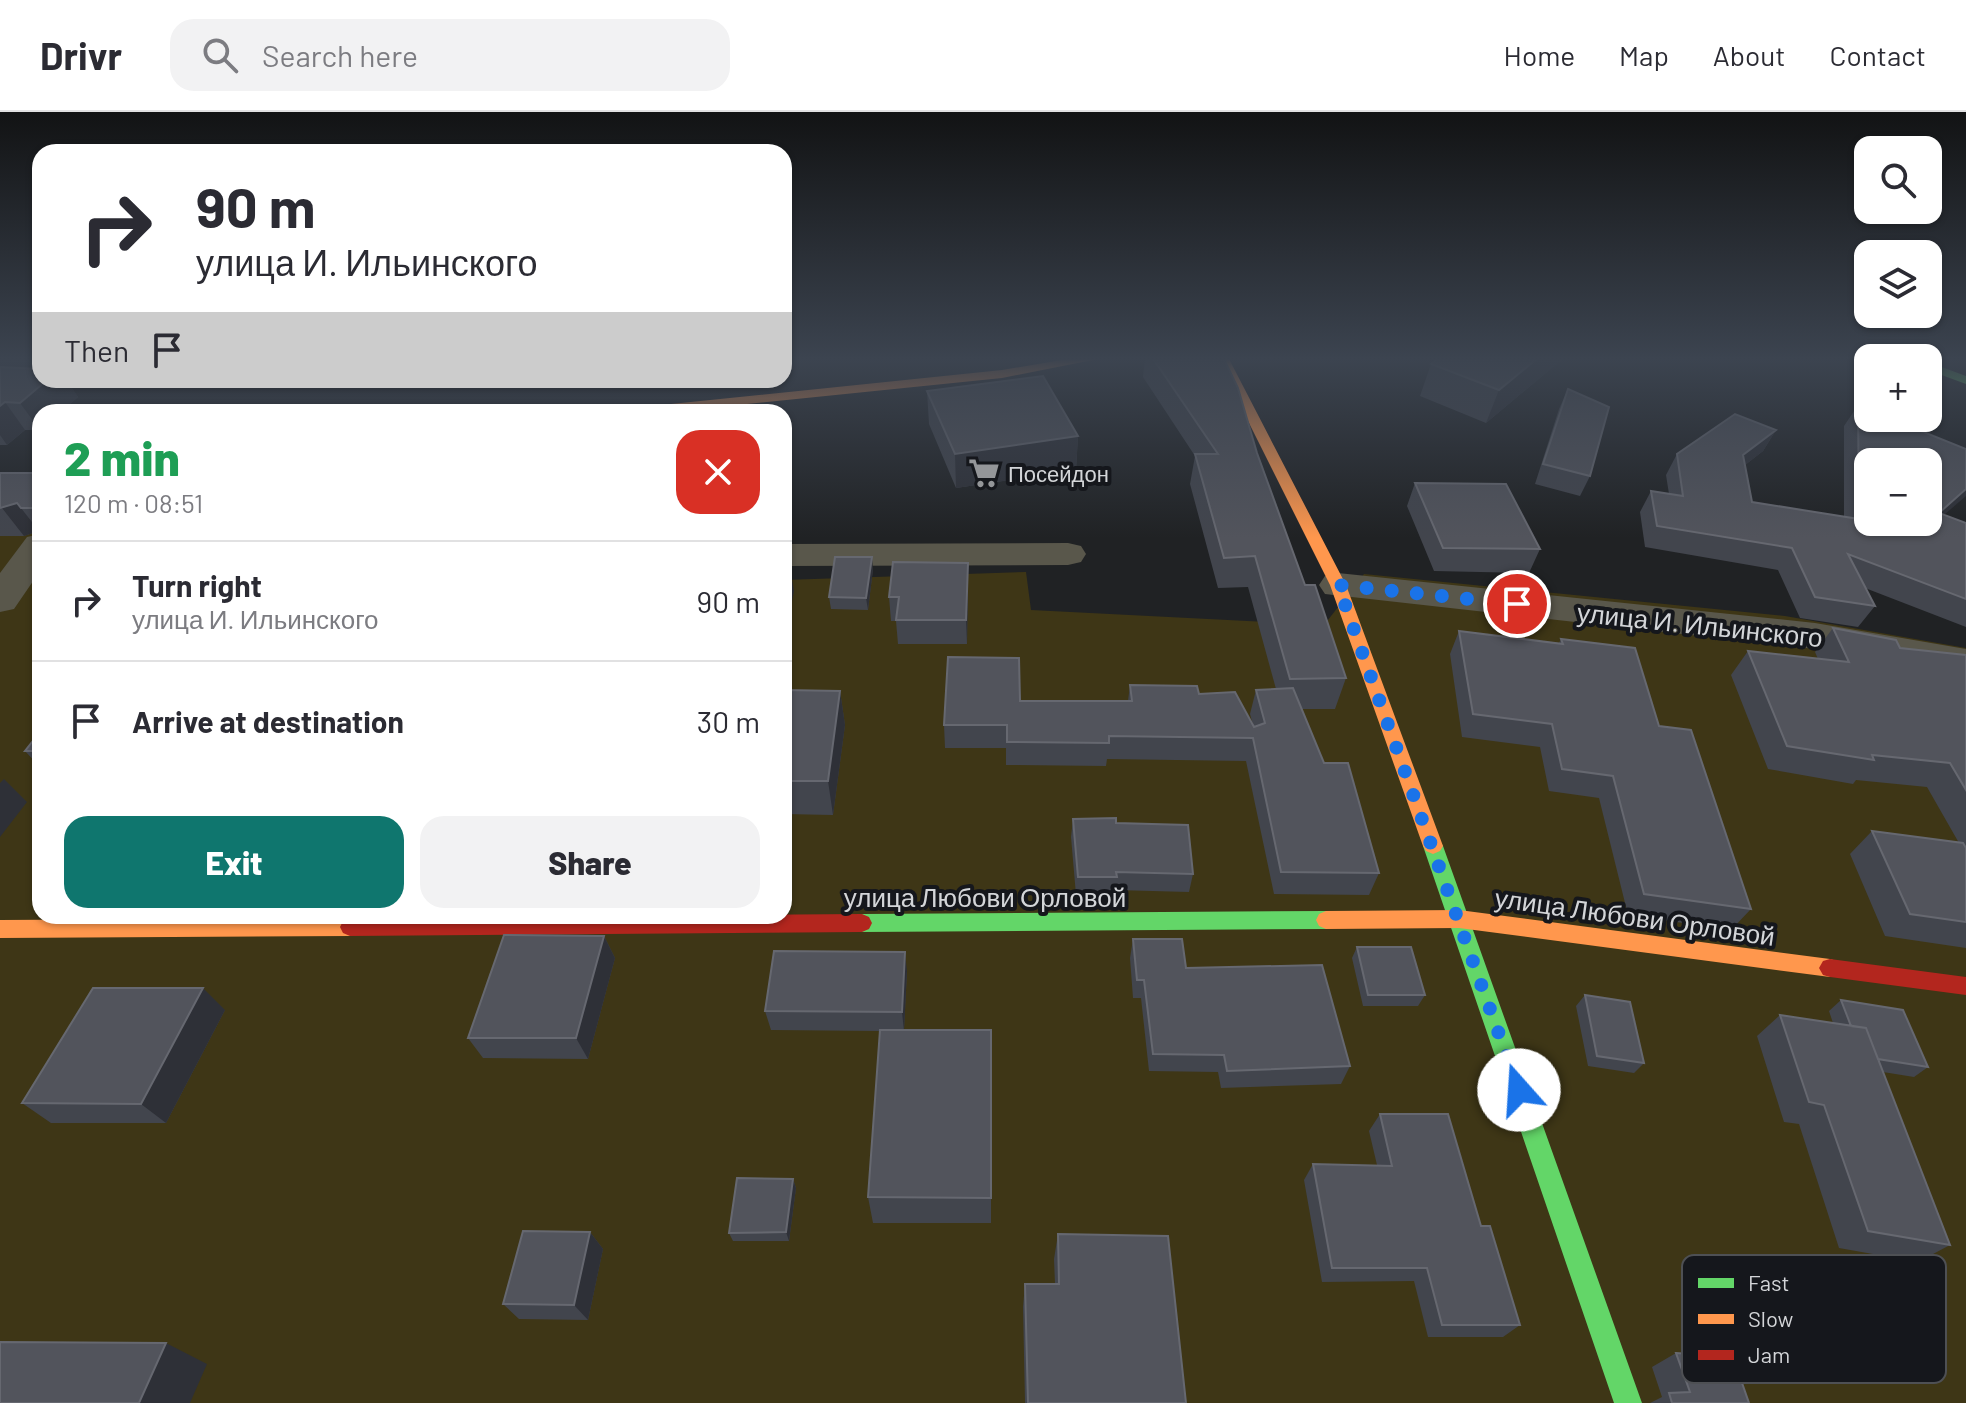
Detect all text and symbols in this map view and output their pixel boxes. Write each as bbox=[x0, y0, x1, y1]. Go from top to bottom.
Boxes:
search box bbox=[170, 19, 730, 91]
text: Drivr bbox=[40, 32, 122, 78]
icon: search bbox=[198, 33, 242, 77]
text: Search here bbox=[262, 37, 418, 73]
text: Home bbox=[1504, 38, 1575, 72]
text: Map bbox=[1619, 38, 1669, 72]
text: About bbox=[1713, 38, 1785, 72]
text: Contact bbox=[1829, 38, 1926, 72]
map controls bbox=[1854, 136, 1942, 536]
button: search bbox=[1854, 136, 1942, 224]
text: 90 m bbox=[196, 172, 316, 239]
icon: right bbox=[64, 176, 168, 280]
text: улица И. Ильинского bbox=[196, 240, 537, 283]
button: layers bbox=[1854, 240, 1942, 328]
icon: arrive bbox=[145, 328, 189, 372]
text: Then bbox=[64, 332, 129, 368]
button: + bbox=[1854, 344, 1942, 432]
text: 2 min bbox=[64, 428, 180, 486]
button: close bbox=[676, 430, 760, 514]
button: − bbox=[1854, 448, 1942, 536]
supermarket icon: Посейдон bbox=[967, 456, 1001, 490]
place label: Посейдон bbox=[1008, 460, 1109, 487]
text: 120 m · 08:51 bbox=[64, 487, 203, 518]
text: Turn right bbox=[132, 567, 262, 603]
pin bbox=[1483, 570, 1551, 638]
icon: right bbox=[64, 579, 108, 623]
icon: arrive bbox=[1495, 582, 1539, 626]
text: 90 m bbox=[697, 583, 760, 619]
street label: улица И. Ильинского bbox=[1576, 596, 1824, 652]
text: улица И. Ильинского bbox=[132, 603, 379, 634]
icon: arrive bbox=[64, 699, 108, 743]
text: Arrive at destination bbox=[132, 703, 404, 739]
text: 30 m bbox=[697, 703, 760, 739]
button: Exit bbox=[64, 816, 404, 908]
button: Share bbox=[420, 816, 760, 908]
street label: улица Любови Орловой bbox=[844, 881, 1126, 912]
street label: улица Любови Орловой bbox=[1493, 881, 1777, 951]
position arrow bbox=[1477, 1048, 1561, 1132]
legend bbox=[1682, 1255, 1946, 1383]
text: Fast bbox=[1748, 1269, 1790, 1295]
text: Slow bbox=[1748, 1305, 1793, 1331]
text: Jam bbox=[1748, 1341, 1790, 1367]

